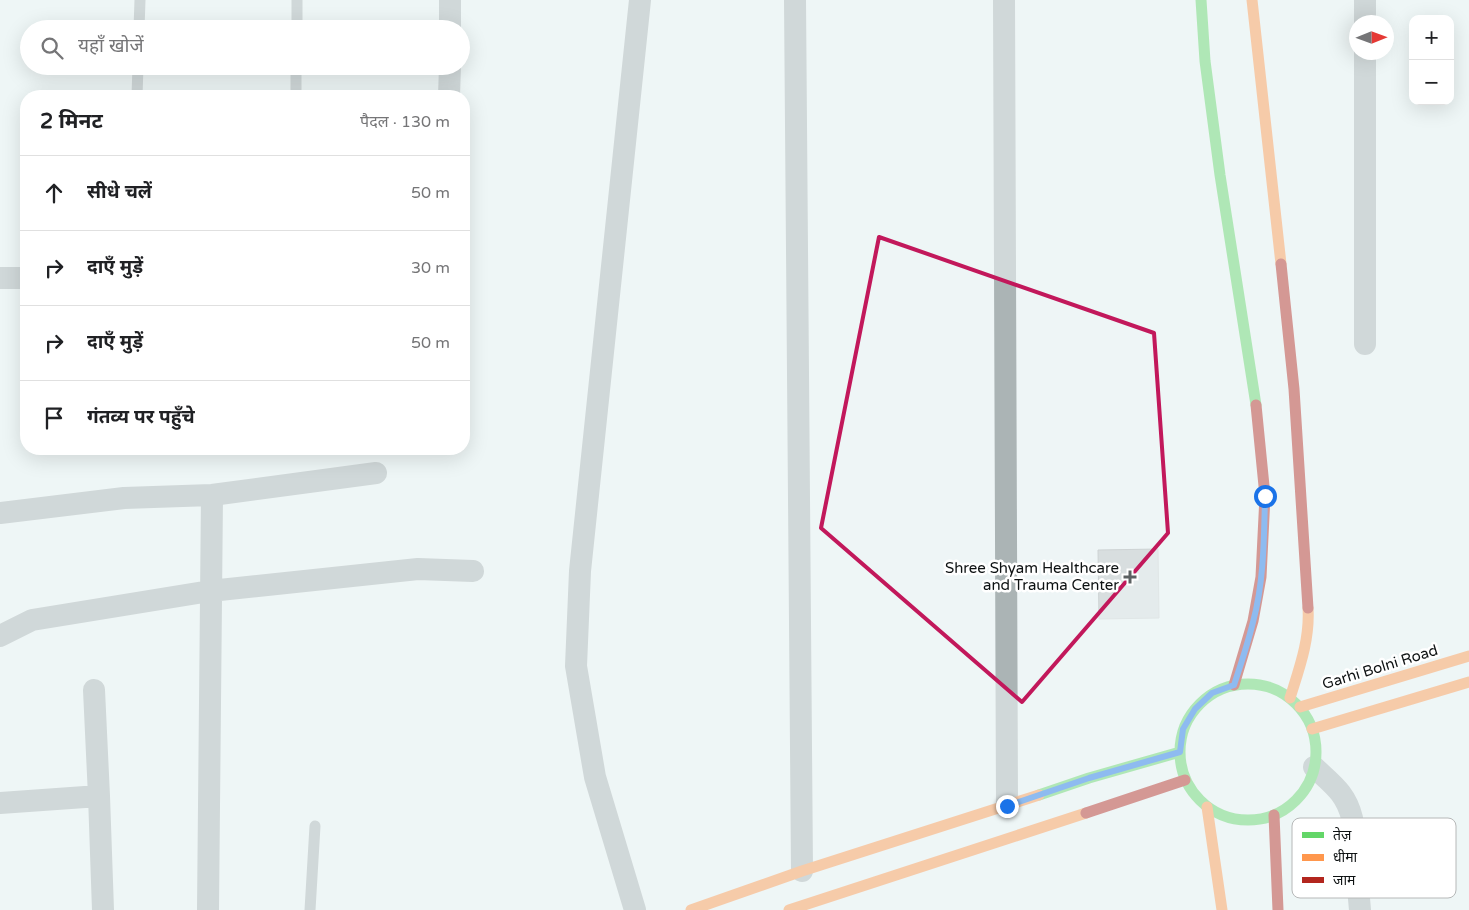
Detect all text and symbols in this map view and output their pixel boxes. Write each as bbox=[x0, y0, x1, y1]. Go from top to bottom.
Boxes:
north arrow bbox=[1349, 15, 1394, 60]
map controls bbox=[1409, 15, 1454, 105]
button: + bbox=[1409, 15, 1454, 60]
search box bbox=[20, 20, 470, 75]
icon: search bbox=[38, 34, 66, 62]
text: यहाँ खोजें bbox=[78, 35, 144, 57]
button: − bbox=[1409, 60, 1454, 105]
text: 2 मिनट bbox=[40, 109, 103, 134]
text: पैदल · 130 m bbox=[360, 112, 450, 132]
icon: ahead bbox=[40, 179, 68, 207]
text: सीधे चलें bbox=[87, 181, 152, 203]
text: 50 m bbox=[411, 183, 450, 203]
icon: right bbox=[40, 254, 68, 282]
text: दाएँ मुड़ें bbox=[87, 256, 143, 278]
text: 30 m bbox=[411, 258, 450, 278]
icon: right bbox=[40, 329, 68, 357]
text: दाएँ मुड़ें bbox=[87, 331, 143, 353]
text: 50 m bbox=[411, 333, 450, 353]
icon: arrive bbox=[40, 404, 68, 432]
text: गंतव्य पर पहुँचे bbox=[87, 406, 195, 428]
route start bbox=[1254, 485, 1277, 508]
place label: Shree Shyam Healthcare and Trauma Center bbox=[945, 559, 1119, 594]
marker: Shree Shyam Healthcare and Trauma Center bbox=[1123, 570, 1137, 584]
street label: Garhi Bolni Road bbox=[1320, 641, 1440, 693]
route end bbox=[996, 795, 1019, 818]
legend bbox=[1292, 818, 1456, 898]
text: तेज़ bbox=[1333, 826, 1352, 844]
text: धीमा bbox=[1333, 849, 1358, 866]
text: जाम bbox=[1333, 872, 1356, 889]

